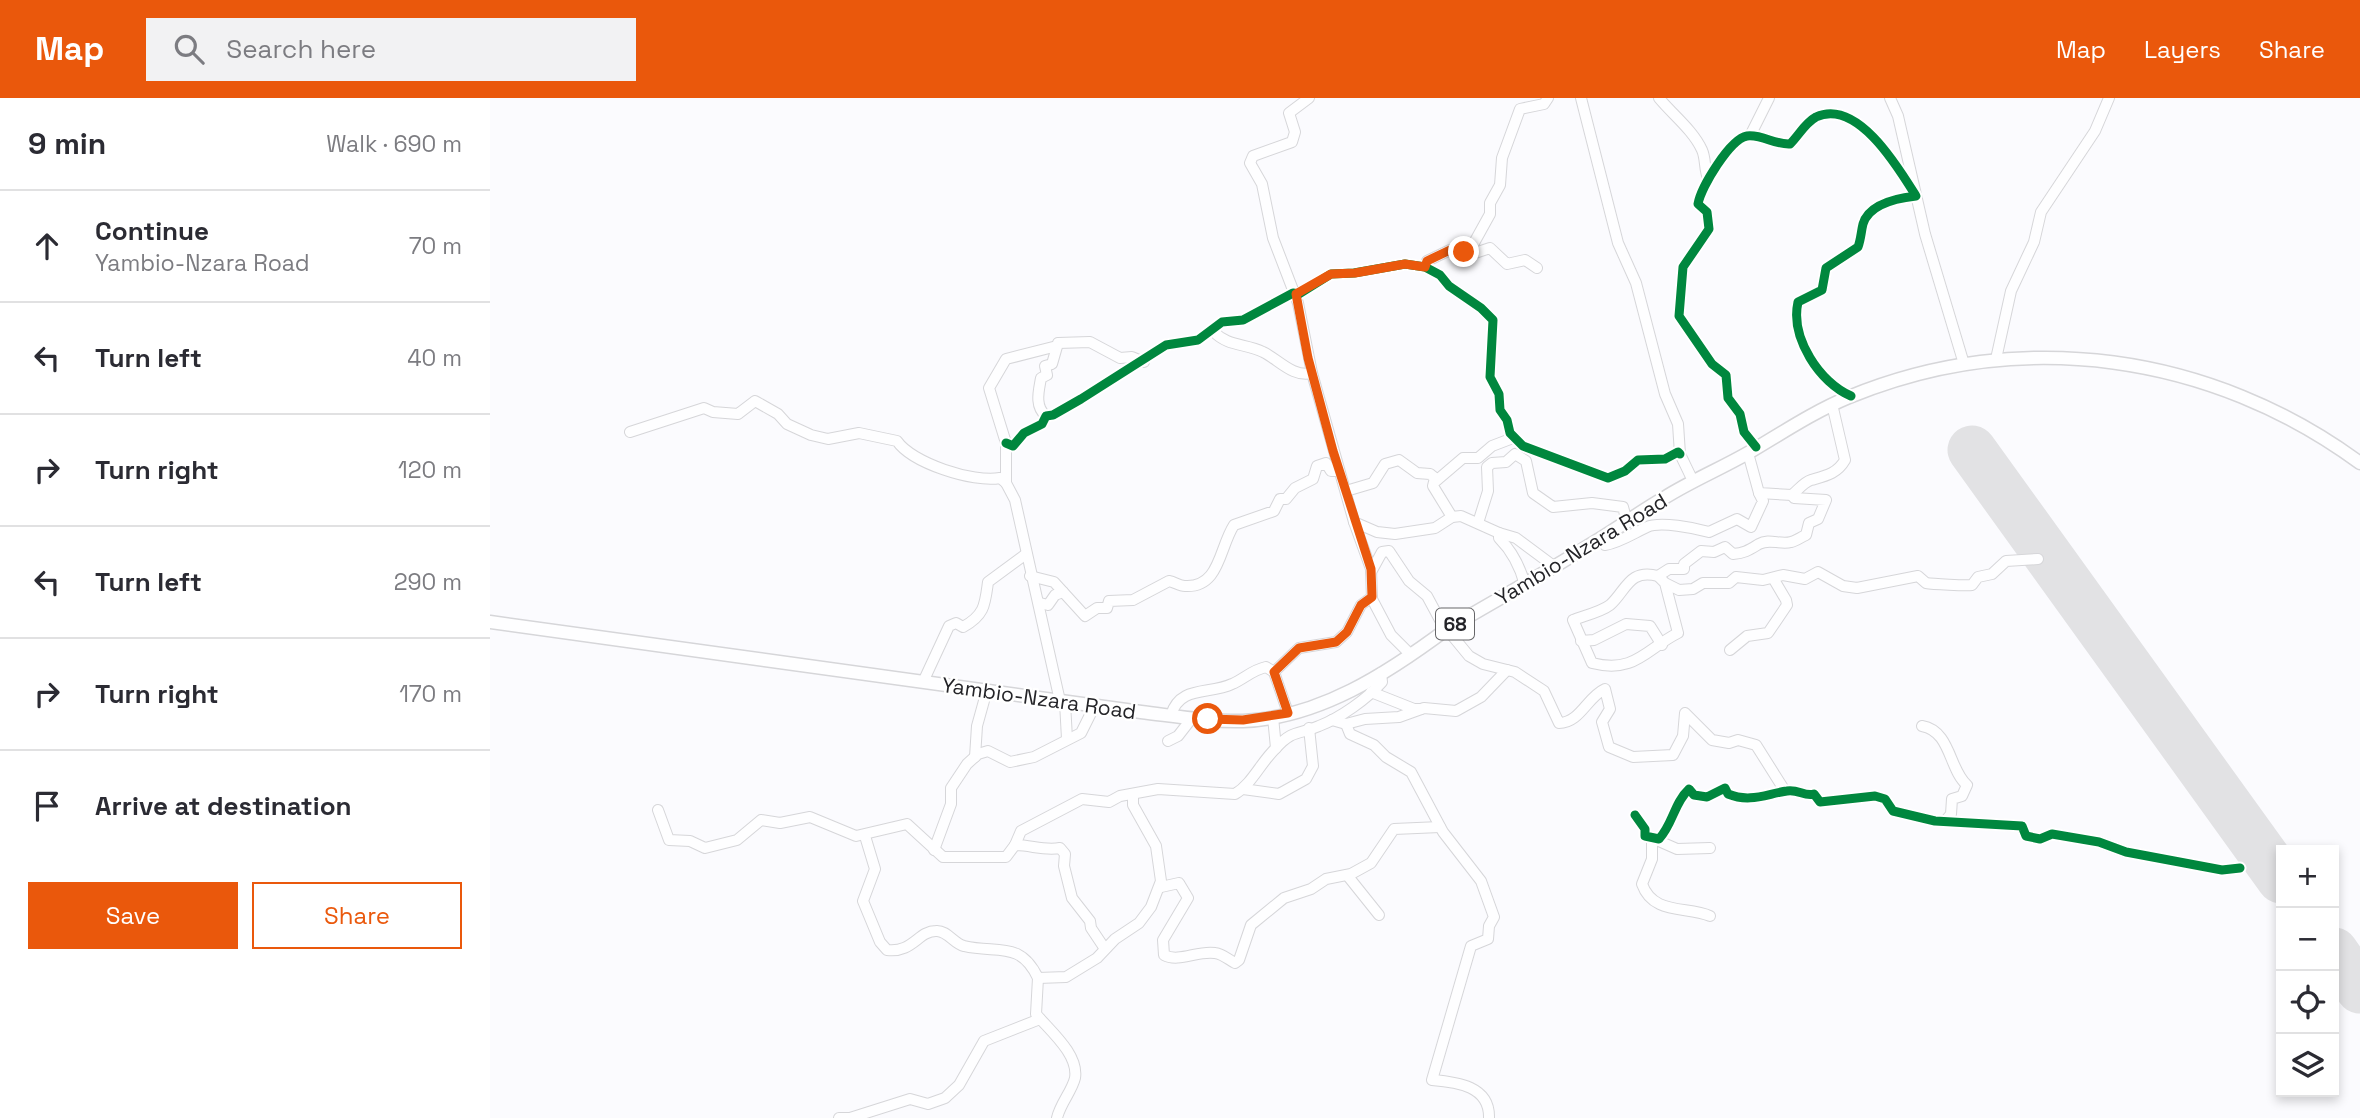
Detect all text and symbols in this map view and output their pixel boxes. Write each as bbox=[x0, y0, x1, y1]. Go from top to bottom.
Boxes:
search box bbox=[146, 18, 636, 81]
text: Map bbox=[35, 28, 104, 70]
icon: search bbox=[170, 30, 208, 68]
text: Search here bbox=[226, 32, 376, 66]
text: Map bbox=[2056, 34, 2106, 65]
text: Layers bbox=[2144, 34, 2221, 65]
text: Share bbox=[2259, 34, 2325, 65]
text: 9 min bbox=[28, 124, 106, 163]
text: Walk · 690 m bbox=[326, 129, 462, 159]
text: Continue bbox=[95, 214, 209, 248]
icon: ahead bbox=[28, 227, 66, 265]
text: 70 m bbox=[409, 231, 462, 261]
route end bbox=[1448, 236, 1479, 267]
text: Yambio-Nzara Road bbox=[95, 248, 310, 278]
icon: left bbox=[28, 339, 66, 377]
text: Turn left bbox=[95, 341, 202, 375]
text: 40 m bbox=[407, 343, 462, 373]
icon: right bbox=[28, 451, 66, 489]
text: Turn right bbox=[95, 453, 219, 487]
text: 120 m bbox=[398, 455, 462, 485]
street label: Yambio-Nzara Road bbox=[1490, 487, 1672, 611]
icon: left bbox=[28, 563, 66, 601]
text: Turn left bbox=[95, 565, 202, 599]
text: 290 m bbox=[394, 567, 462, 597]
road number: 68 bbox=[1436, 608, 1474, 639]
street label: Yambio-Nzara Road bbox=[940, 671, 1138, 725]
icon: right bbox=[28, 675, 66, 713]
text: Turn right bbox=[95, 677, 219, 711]
text: 170 m bbox=[399, 679, 462, 709]
route start bbox=[1192, 703, 1223, 734]
icon: arrive bbox=[28, 787, 66, 825]
text: Arrive at destination bbox=[95, 789, 352, 823]
map controls bbox=[2276, 845, 2339, 1097]
button: + bbox=[2276, 845, 2339, 908]
button: Save bbox=[28, 882, 238, 949]
button: Share bbox=[252, 882, 462, 949]
button: − bbox=[2276, 908, 2339, 971]
button: locate bbox=[2276, 971, 2339, 1034]
button: layers bbox=[2276, 1034, 2339, 1097]

